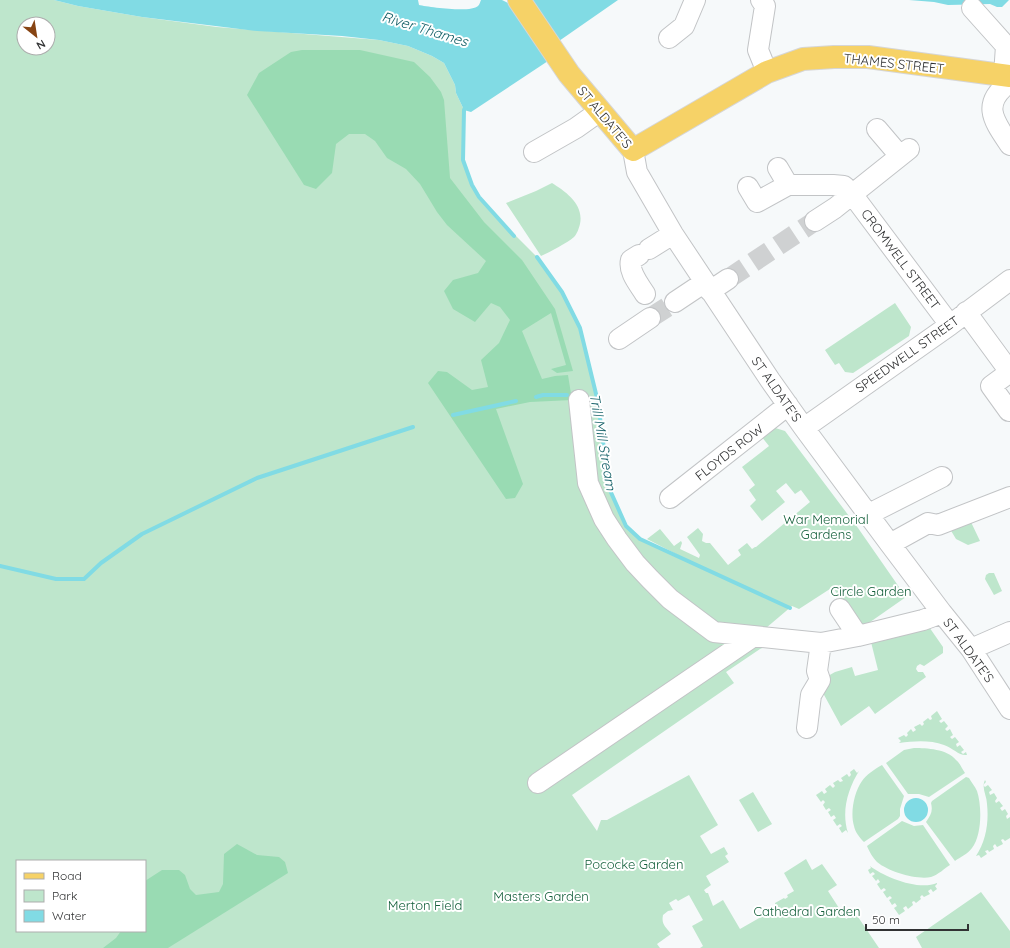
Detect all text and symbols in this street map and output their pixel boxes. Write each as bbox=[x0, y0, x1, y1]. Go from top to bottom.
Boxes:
water label: River Thames bbox=[380, 7, 472, 51]
north arrow bbox=[16, 16, 56, 56]
text: N bbox=[34, 37, 48, 53]
street label: THAMES STREET bbox=[843, 50, 945, 76]
street label: ST ALDATE'S bbox=[574, 83, 636, 151]
street label: CROMWELL STREET bbox=[858, 206, 944, 312]
street label: SPEEDWELL STREET bbox=[852, 312, 962, 396]
street label: ST ALDATE'S bbox=[749, 353, 805, 425]
water label: Trill Mill Stream bbox=[586, 392, 620, 492]
street label: FLOYDS ROW bbox=[692, 420, 767, 484]
park label: War Memorial Gardens bbox=[783, 511, 869, 542]
park label: Circle Garden bbox=[830, 583, 912, 599]
street label: ST ALDATE'S bbox=[940, 614, 998, 686]
park label: Pococke Garden bbox=[585, 856, 683, 872]
legend bbox=[16, 860, 146, 932]
text: Road bbox=[52, 868, 82, 883]
text: Park bbox=[52, 888, 77, 903]
park label: Masters Garden bbox=[493, 888, 589, 904]
park label: Merton Field bbox=[388, 897, 462, 913]
park label: Cathedral Garden bbox=[753, 903, 861, 919]
scale bar bbox=[866, 906, 968, 932]
text: Water bbox=[52, 908, 87, 923]
text: 50 m bbox=[872, 912, 900, 927]

